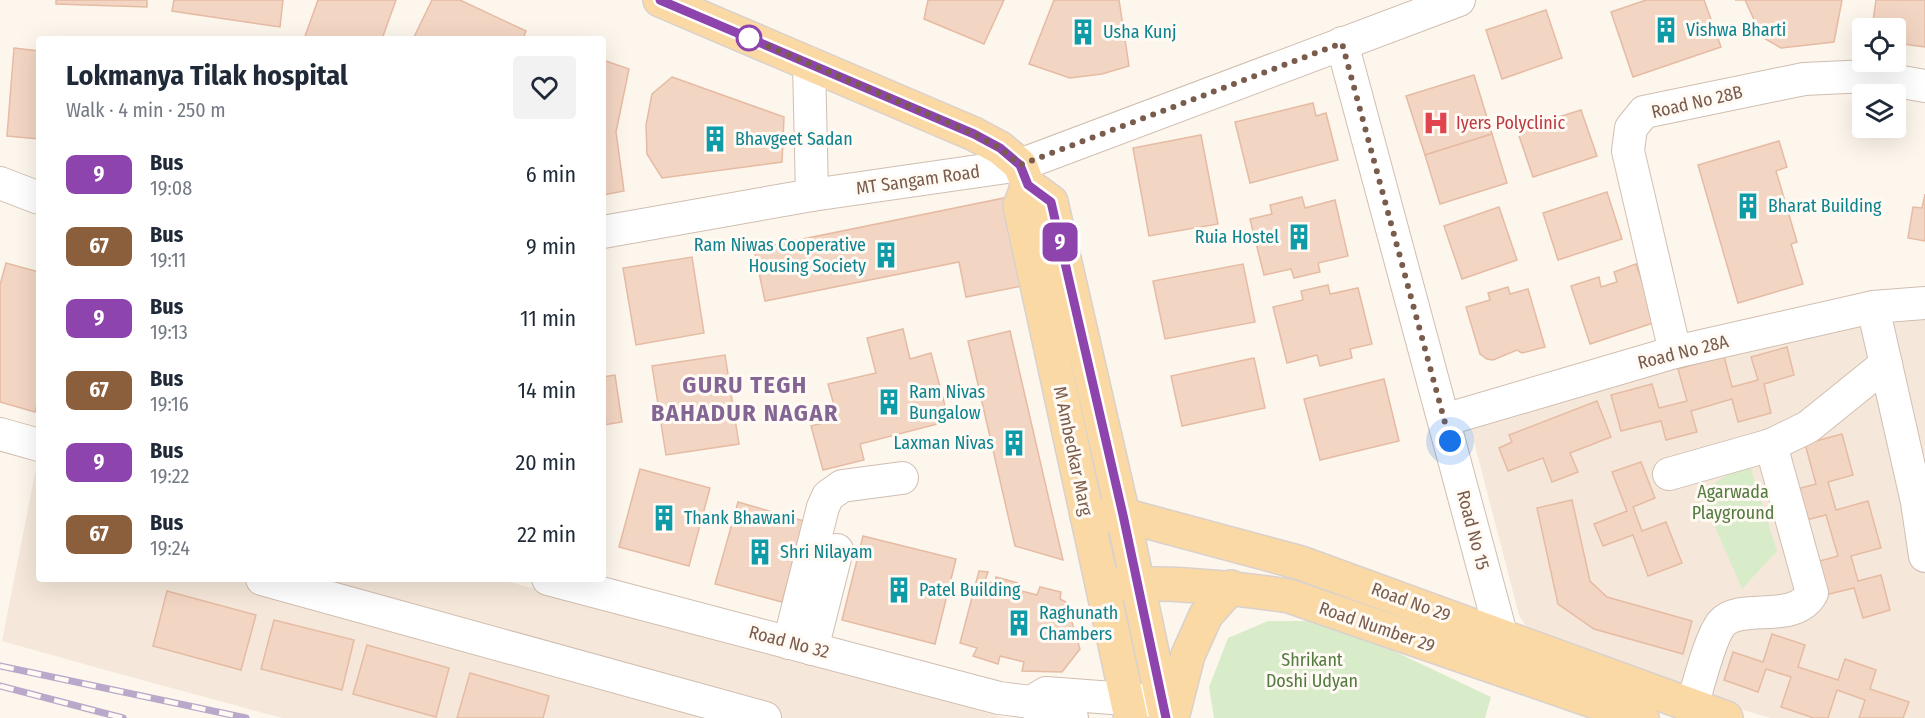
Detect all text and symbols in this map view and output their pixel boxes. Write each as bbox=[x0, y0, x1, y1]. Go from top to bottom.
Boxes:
building icon: Vishwa Bharti bbox=[1651, 15, 1681, 45]
building icon: Usha Kunj bbox=[1068, 17, 1098, 47]
map controls bbox=[1852, 18, 1906, 138]
button: locate bbox=[1852, 18, 1906, 72]
place label: Vishwa Bharti bbox=[1686, 19, 1786, 41]
place label: Usha Kunj bbox=[1103, 21, 1177, 43]
unlabelled marker bbox=[736, 25, 762, 51]
button: heart bbox=[513, 56, 576, 119]
text: Lokmanya Tilak hospital bbox=[66, 59, 348, 92]
street label: Road No 28B bbox=[1649, 81, 1745, 123]
button: layers bbox=[1852, 84, 1906, 138]
text: Walk · 4 min · 250 m bbox=[66, 98, 226, 122]
hospital icon: Iyers Polyclinic bbox=[1421, 108, 1451, 138]
place label: Iyers Polyclinic bbox=[1456, 112, 1565, 134]
building icon: Bhavgeet Sadan bbox=[700, 124, 730, 154]
place label: Bhavgeet Sadan bbox=[735, 128, 853, 150]
text: Bus bbox=[150, 149, 183, 176]
street label: MT Sangam Road bbox=[855, 160, 981, 200]
text: 9 bbox=[94, 161, 104, 187]
text: 6 min bbox=[526, 161, 576, 188]
text: 19:08 bbox=[150, 176, 192, 200]
building icon: Bharat Building bbox=[1733, 191, 1763, 221]
place label: Bharat Building bbox=[1768, 195, 1882, 217]
text: Bus bbox=[150, 221, 183, 248]
line badge: 9 bbox=[1040, 222, 1080, 262]
building icon: Ruia Hostel bbox=[1284, 222, 1314, 252]
place label: Ruia Hostel bbox=[1195, 226, 1279, 248]
text: 9 bbox=[1055, 229, 1065, 255]
text: 67 bbox=[89, 233, 109, 259]
text: 9 min bbox=[526, 233, 576, 260]
place label: Ram Niwas Cooperative Housing Society bbox=[694, 234, 866, 277]
building icon: Ram Niwas Cooperative Housing Society bbox=[871, 240, 901, 270]
text: 19:11 bbox=[150, 248, 186, 272]
text: Bus bbox=[150, 293, 183, 320]
text: 9 bbox=[94, 305, 104, 331]
text: 11 min bbox=[520, 305, 576, 332]
text: 19:13 bbox=[150, 320, 188, 344]
street label: Road No 28A bbox=[1635, 330, 1731, 374]
text: Bus bbox=[150, 365, 183, 392]
district label: GURU TEGH BAHADUR NAGAR bbox=[651, 371, 839, 427]
text: 67 bbox=[89, 377, 109, 403]
text: 14 min bbox=[518, 377, 576, 404]
place label: Ram Nivas Bungalow bbox=[909, 381, 985, 424]
street label: M Ambedkar Marg bbox=[1049, 384, 1098, 518]
building icon: Ram Nivas Bungalow bbox=[874, 387, 904, 417]
text: 19:16 bbox=[150, 392, 189, 416]
your location bbox=[1435, 426, 1465, 456]
building icon: Laxman Nivas bbox=[999, 428, 1029, 458]
place label: Laxman Nivas bbox=[893, 432, 994, 454]
text: Bus bbox=[150, 437, 183, 464]
text: 9 bbox=[94, 449, 104, 475]
text: 20 min bbox=[516, 449, 576, 476]
text: 19:22 bbox=[150, 464, 189, 488]
park label: Agarwada Playground bbox=[1692, 481, 1774, 524]
street label: Road No 15 bbox=[1452, 488, 1494, 572]
building icon: Thank Bhawani bbox=[649, 503, 679, 533]
place label: Thank Bhawani bbox=[684, 507, 795, 529]
text: Bus bbox=[150, 509, 183, 536]
text: 67 bbox=[89, 521, 109, 547]
text: 22 min bbox=[517, 521, 576, 548]
text: 19:24 bbox=[150, 536, 190, 560]
building icon: Shri Nilayam bbox=[745, 537, 775, 567]
place label: Shri Nilayam bbox=[780, 541, 873, 563]
building icon: Patel Building bbox=[884, 575, 914, 605]
street label: Road No 29 bbox=[1368, 578, 1454, 626]
place label: Patel Building bbox=[919, 579, 1021, 601]
street label: Road Number 29 bbox=[1316, 597, 1438, 657]
place label: Raghunath Chambers bbox=[1039, 602, 1118, 645]
building icon: Raghunath Chambers bbox=[1004, 608, 1034, 638]
street label: Road No 32 bbox=[747, 621, 832, 663]
park label: Shrikant Doshi Udyan bbox=[1266, 649, 1358, 692]

